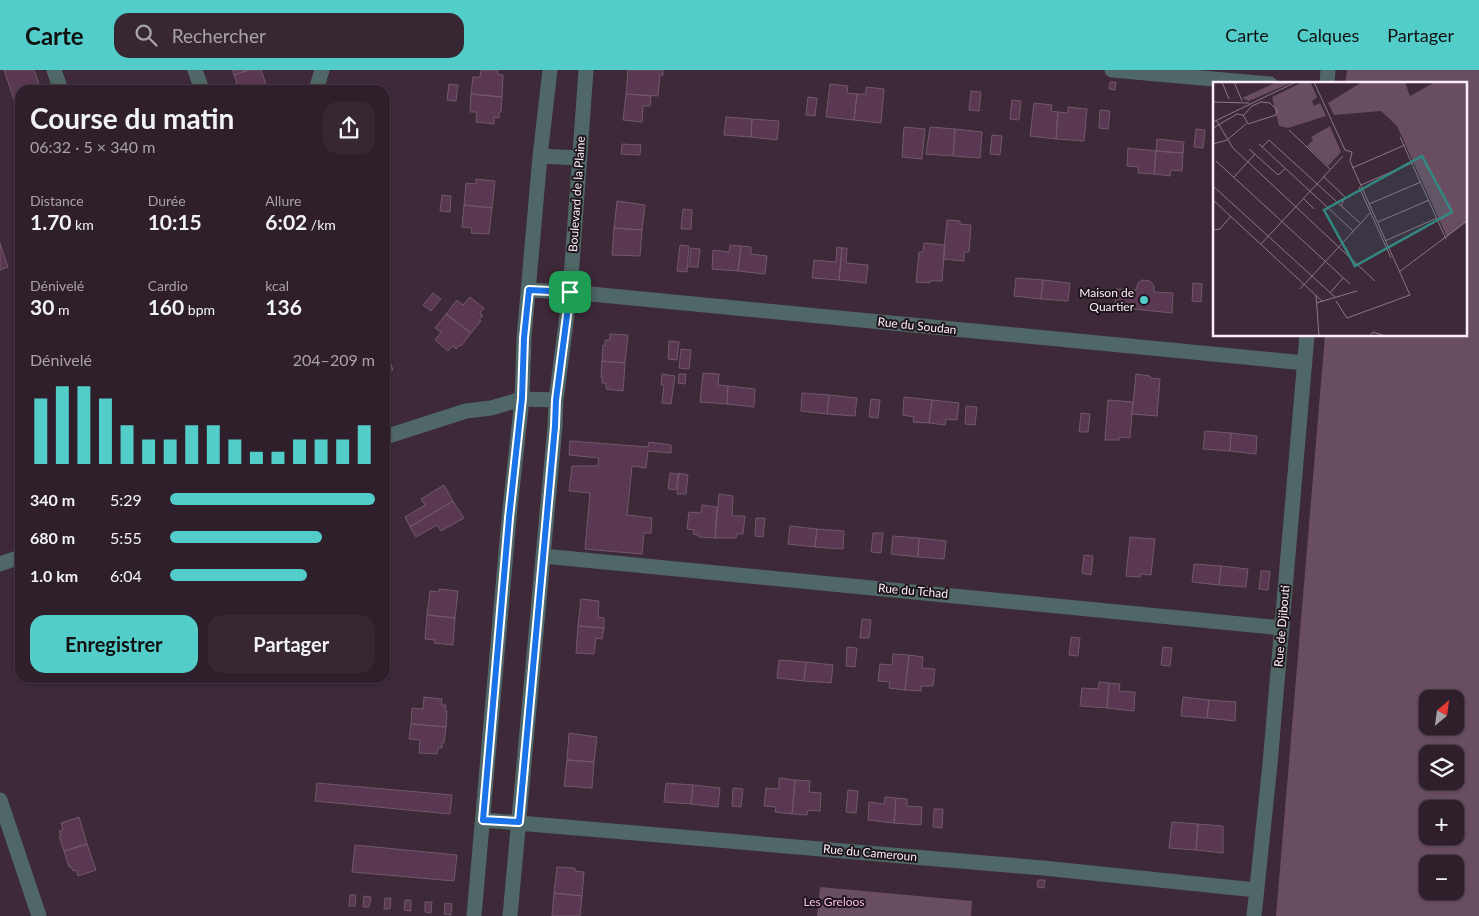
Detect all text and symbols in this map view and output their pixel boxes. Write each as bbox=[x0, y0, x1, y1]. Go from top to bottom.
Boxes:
search box bbox=[114, 13, 464, 58]
text: Carte bbox=[25, 21, 84, 50]
icon: search bbox=[132, 21, 160, 49]
text: Rechercher bbox=[172, 24, 266, 47]
text: Carte bbox=[1225, 24, 1269, 46]
text: Calques bbox=[1297, 24, 1359, 46]
text: Partager bbox=[1387, 24, 1454, 46]
inset map bbox=[1213, 82, 1466, 336]
text: Course du matin bbox=[30, 101, 234, 135]
button: share bbox=[323, 102, 375, 154]
street label: Boulevard de la Plaine bbox=[565, 136, 588, 252]
text: 06:32 · 5 × 340 m bbox=[30, 137, 155, 156]
text: Distance bbox=[30, 192, 84, 209]
text: Durée bbox=[148, 192, 186, 209]
text: Allure bbox=[265, 192, 301, 209]
text: 1.70 bbox=[30, 209, 72, 234]
text: 10:15 bbox=[148, 209, 202, 234]
text: 6:02 bbox=[265, 209, 307, 234]
text: km bbox=[72, 216, 94, 233]
text: /km bbox=[307, 216, 336, 233]
pin bbox=[549, 271, 591, 313]
text: Dénivelé bbox=[30, 277, 84, 294]
text: Cardio bbox=[148, 277, 188, 294]
text: kcal bbox=[265, 277, 289, 294]
icon: arrive bbox=[556, 278, 584, 306]
place label: Maison de Quartier bbox=[1079, 285, 1135, 314]
text: 30 bbox=[30, 294, 54, 319]
text: 160 bbox=[148, 294, 184, 319]
text: 136 bbox=[265, 294, 302, 319]
marker: Maison de Quartier bbox=[1138, 294, 1150, 306]
text: m bbox=[54, 301, 69, 318]
text: bpm bbox=[184, 301, 215, 318]
street label: Rue du Soudan bbox=[877, 314, 957, 337]
text: Dénivelé bbox=[30, 350, 92, 369]
text: 204–209 m bbox=[293, 350, 375, 369]
text: 340 m bbox=[30, 490, 75, 509]
text: 5:29 bbox=[110, 490, 142, 509]
text: 680 m bbox=[30, 528, 75, 547]
text: 5:55 bbox=[110, 528, 142, 547]
text: 1.0 km bbox=[30, 566, 78, 585]
text: 6:04 bbox=[110, 566, 142, 585]
street label: Rue du Tchad bbox=[877, 580, 949, 601]
street label: Rue de Djibouti bbox=[1270, 585, 1293, 667]
button: Enregistrer bbox=[30, 615, 198, 673]
button: Partager bbox=[208, 615, 375, 673]
north arrow bbox=[1419, 690, 1464, 735]
map controls bbox=[1419, 690, 1464, 900]
button: layers bbox=[1419, 745, 1464, 790]
button: + bbox=[1419, 800, 1464, 845]
street label: Rue du Cameroun bbox=[822, 841, 918, 864]
button: − bbox=[1419, 855, 1464, 900]
park label: Les Greloos bbox=[803, 894, 865, 909]

